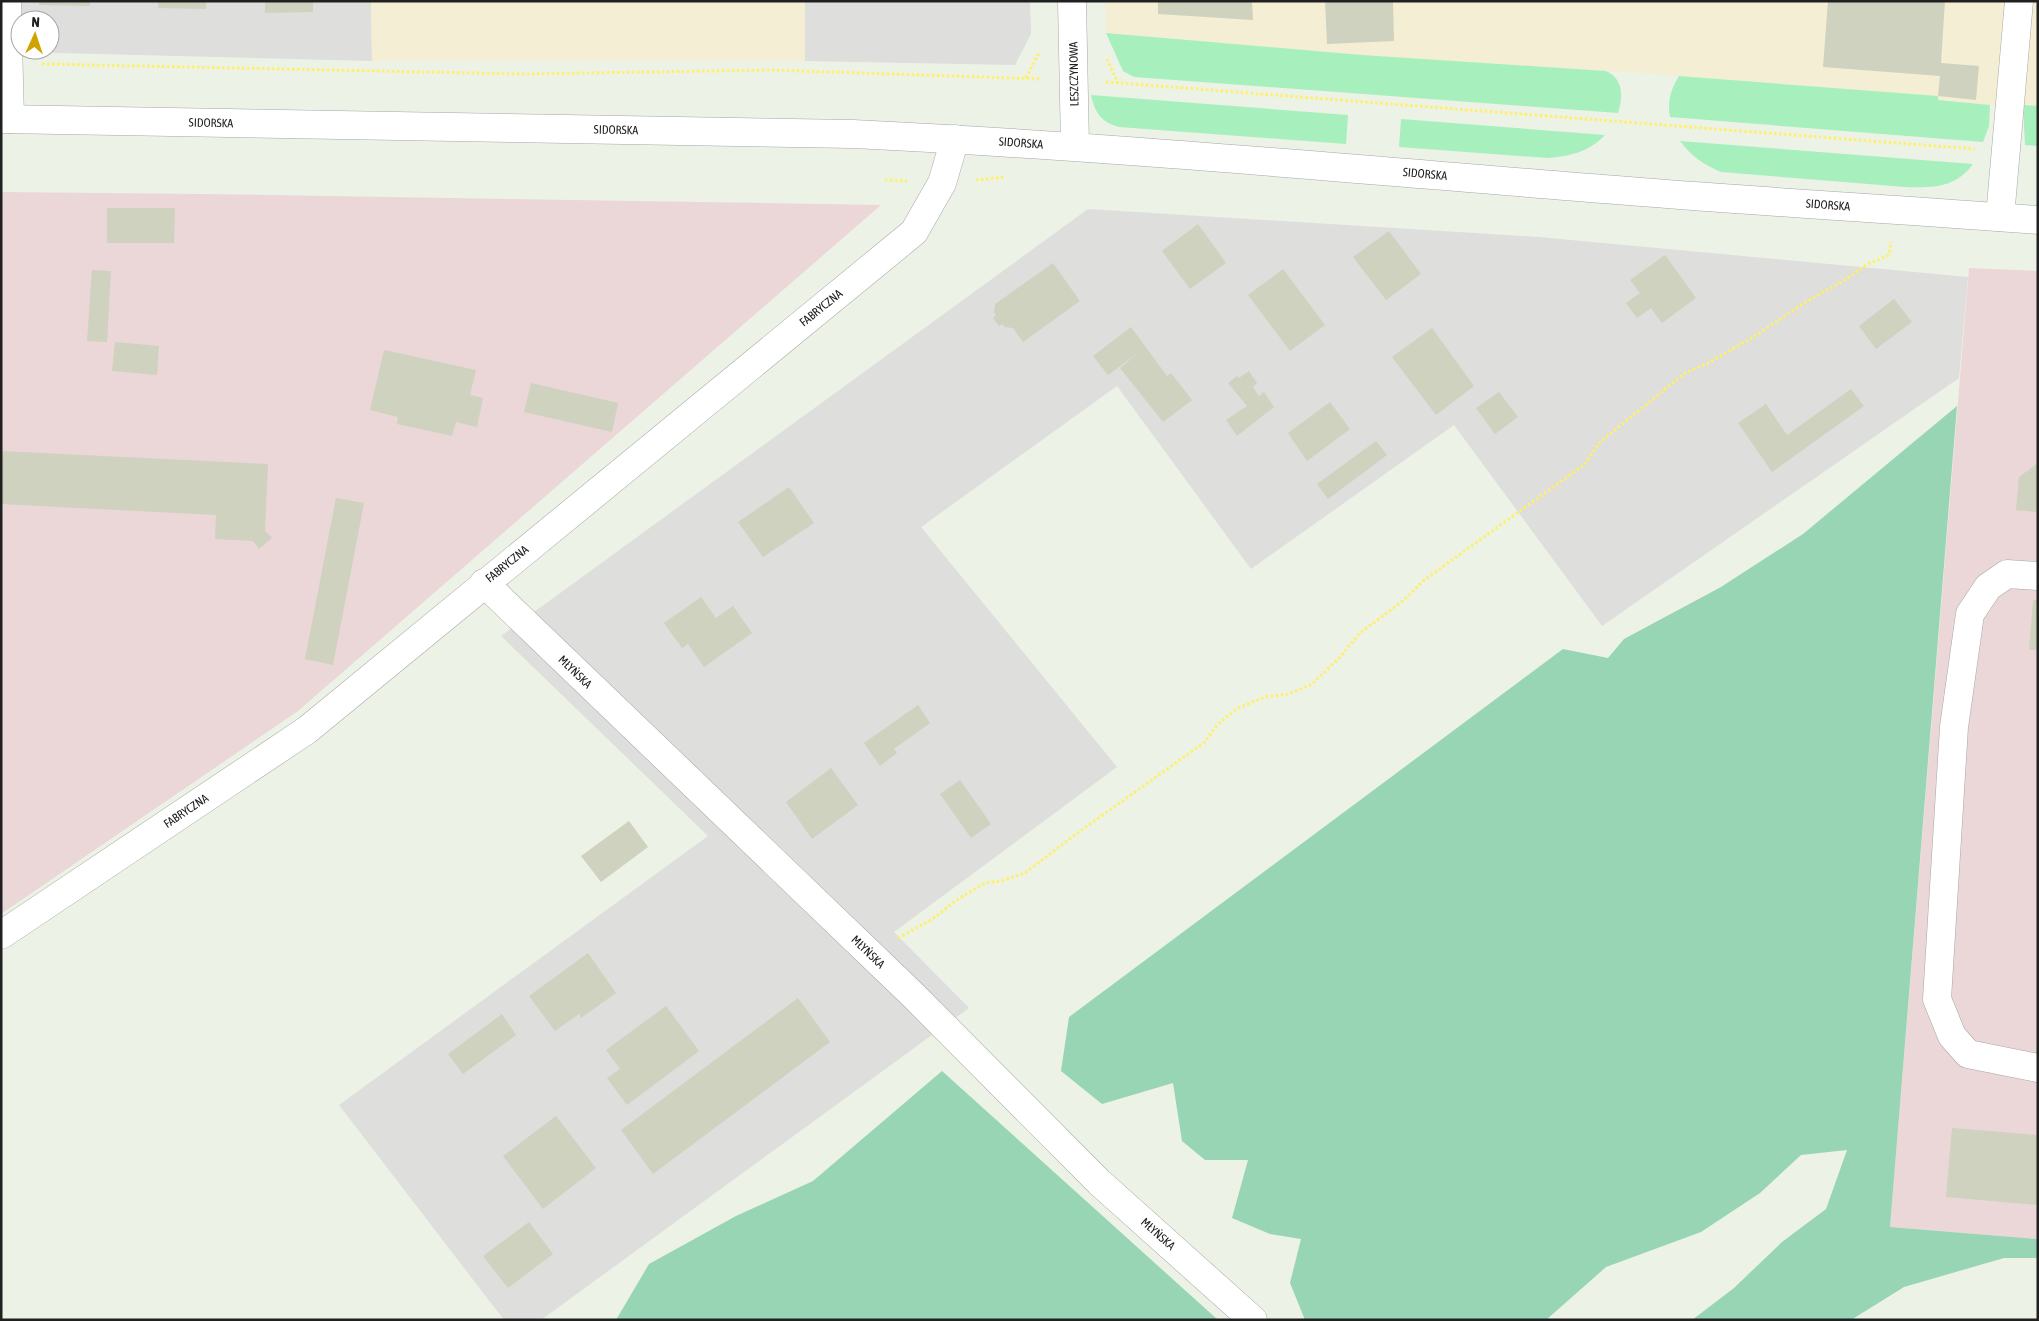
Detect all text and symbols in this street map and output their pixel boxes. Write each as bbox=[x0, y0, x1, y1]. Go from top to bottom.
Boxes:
north arrow bbox=[10, 10, 60, 60]
text: N bbox=[31, 14, 40, 30]
street label: LESZCZYNOWA bbox=[1066, 41, 1082, 106]
street label: SIDORSKA bbox=[189, 116, 234, 130]
street label: SIDORSKA bbox=[594, 123, 639, 137]
street label: SIDORSKA bbox=[998, 134, 1044, 152]
street label: SIDORSKA bbox=[1402, 165, 1448, 183]
street label: SIDORSKA bbox=[1805, 196, 1851, 214]
street label: FABRYCZNA bbox=[797, 287, 845, 329]
street label: FABRYCZNA bbox=[483, 543, 531, 585]
street label: MŁYŃSKA bbox=[555, 653, 595, 691]
street label: FABRYCZNA bbox=[161, 791, 211, 831]
street label: MŁYŃSKA bbox=[848, 933, 888, 971]
street label: MŁYŃSKA bbox=[1138, 1215, 1178, 1253]

